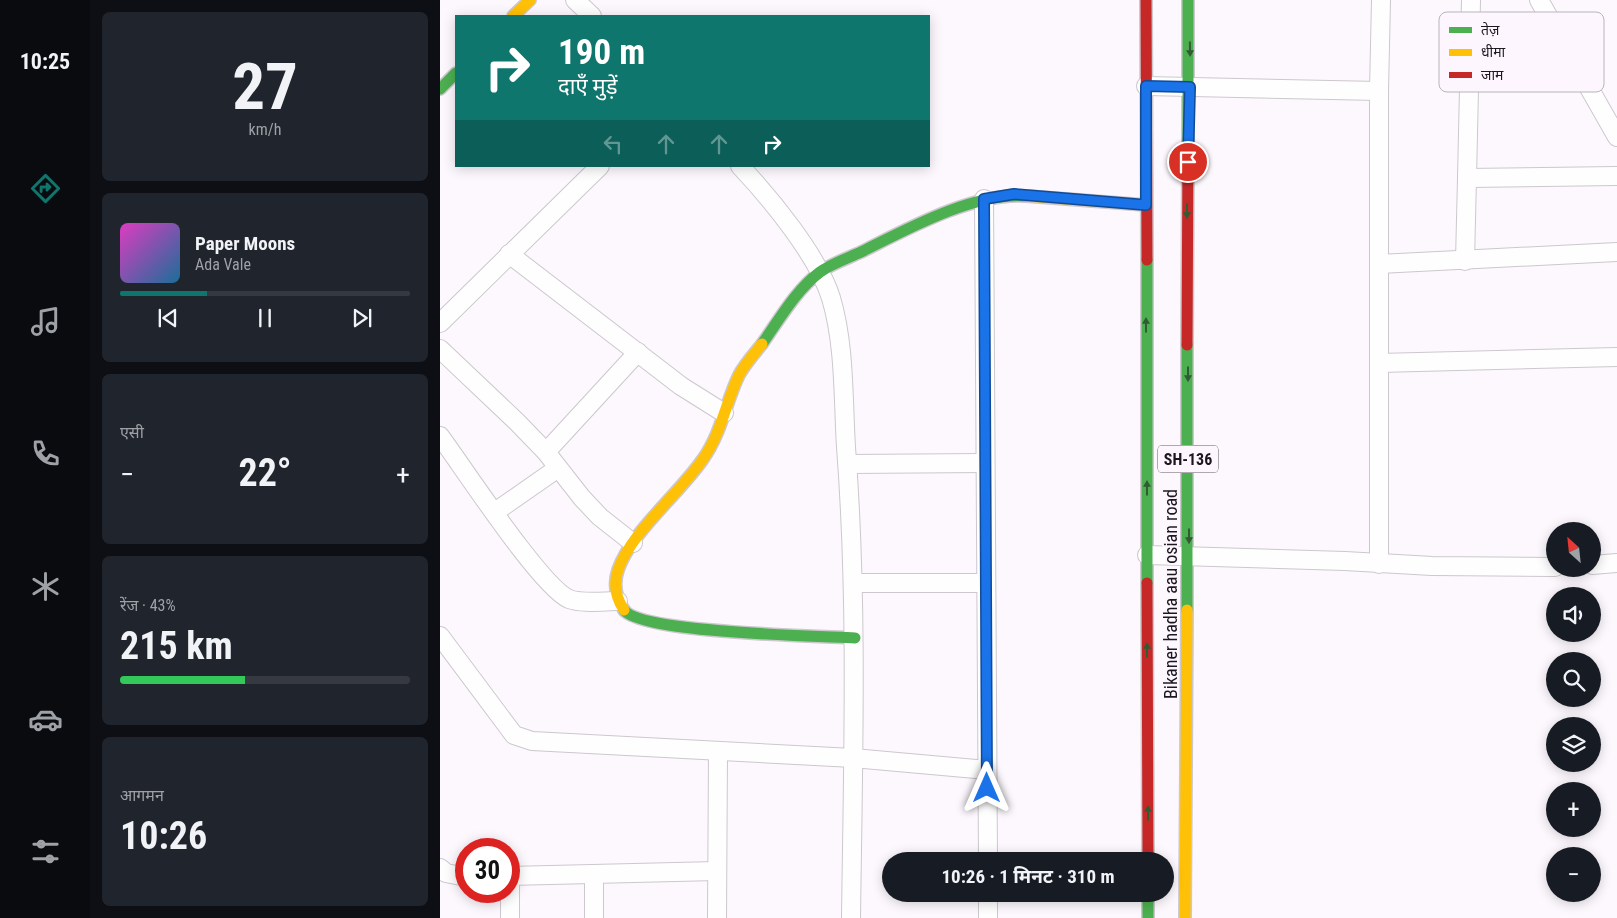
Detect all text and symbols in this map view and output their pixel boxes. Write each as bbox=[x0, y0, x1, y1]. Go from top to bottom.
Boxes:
legend bbox=[1439, 12, 1604, 92]
text: तेज़ bbox=[1481, 21, 1500, 38]
text: 190 m bbox=[558, 32, 645, 73]
icon: right bbox=[475, 35, 540, 100]
one-way arrow bbox=[1186, 41, 1194, 57]
text: धीमा bbox=[1481, 44, 1506, 60]
text: 10:25 bbox=[20, 49, 70, 74]
text: 27 bbox=[232, 49, 298, 125]
text: जाम bbox=[1481, 67, 1504, 83]
text: दाएँ मुड़ें bbox=[558, 74, 618, 99]
text: km/h bbox=[249, 120, 281, 139]
icon: left bbox=[599, 130, 627, 158]
icon: ahead bbox=[652, 130, 680, 158]
icon: ahead bbox=[705, 130, 733, 158]
icon: right bbox=[758, 130, 786, 158]
pin bbox=[1167, 141, 1209, 183]
icon: arrive bbox=[1174, 148, 1202, 176]
icon: directions bbox=[28, 171, 63, 206]
one-way arrow bbox=[1183, 203, 1191, 219]
text: Paper Moons bbox=[195, 232, 295, 255]
text: Ada Vale bbox=[195, 255, 251, 274]
icon: music bbox=[28, 304, 63, 339]
icon: previous bbox=[154, 304, 182, 332]
icon: pause bbox=[251, 304, 279, 332]
icon: next bbox=[348, 304, 376, 332]
one-way arrow bbox=[1142, 317, 1150, 333]
one-way arrow bbox=[1184, 366, 1192, 382]
text: एसी bbox=[120, 423, 144, 442]
icon: phone bbox=[28, 436, 63, 471]
road number: SH-136 bbox=[1158, 446, 1218, 472]
text: 22° bbox=[238, 451, 292, 495]
text: − bbox=[120, 458, 134, 491]
text: + bbox=[396, 458, 410, 491]
one-way arrow bbox=[1143, 479, 1151, 495]
street label: Bikaner hadha aau osian road bbox=[1160, 489, 1181, 699]
north arrow bbox=[1546, 522, 1601, 578]
map controls bbox=[1546, 522, 1601, 902]
one-way arrow bbox=[1185, 528, 1193, 544]
icon: climate bbox=[28, 569, 63, 604]
button: sound bbox=[1546, 587, 1601, 642]
text: रेंज · 43% bbox=[120, 596, 176, 615]
text: 215 km bbox=[120, 624, 233, 668]
one-way arrow bbox=[1143, 642, 1151, 658]
button: search bbox=[1546, 652, 1601, 707]
icon: car bbox=[28, 702, 63, 737]
button: layers bbox=[1546, 717, 1601, 772]
position arrow bbox=[960, 761, 1012, 813]
button: + bbox=[1546, 782, 1601, 837]
text: आगमन bbox=[120, 786, 164, 805]
one-way arrow bbox=[1144, 804, 1152, 820]
text: 10:26 bbox=[120, 814, 207, 858]
icon: filters bbox=[28, 834, 63, 869]
speed limit sign: 30 bbox=[455, 838, 520, 903]
button: − bbox=[1546, 847, 1601, 902]
text: 10:26 · 1 मिनट · 310 m bbox=[941, 865, 1115, 888]

